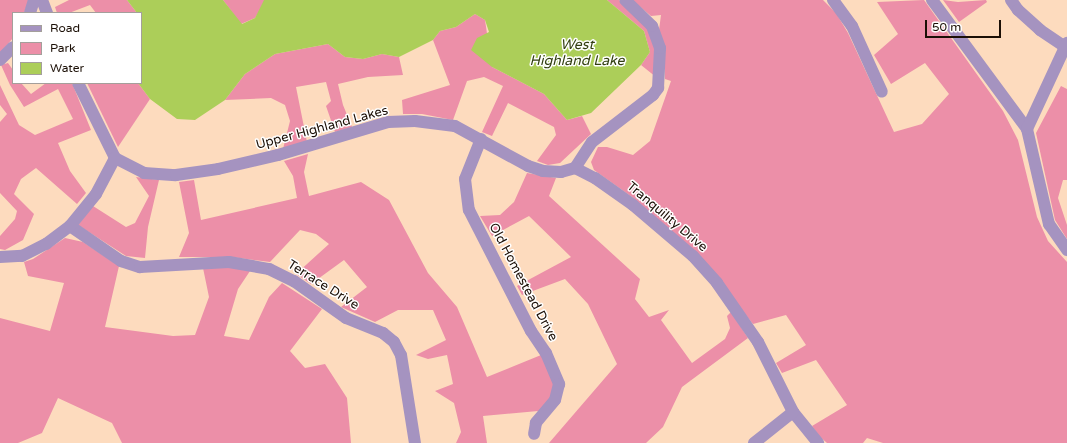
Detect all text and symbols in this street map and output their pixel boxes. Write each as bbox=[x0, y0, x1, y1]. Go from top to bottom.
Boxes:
legend bbox=[12, 12, 142, 84]
scale bar bbox=[927, 12, 1003, 38]
text: 50 m bbox=[932, 20, 961, 34]
text: Road bbox=[50, 21, 80, 35]
water label: West Highland Lake bbox=[530, 37, 624, 70]
text: Park bbox=[50, 41, 76, 55]
text: Water bbox=[50, 61, 84, 75]
street label: Upper Highland Lakes bbox=[254, 103, 390, 153]
street label: Tranquility Drive bbox=[624, 179, 710, 255]
street label: Old Homestead Drive bbox=[485, 220, 561, 344]
street label: Terrace Drive bbox=[284, 257, 362, 313]

